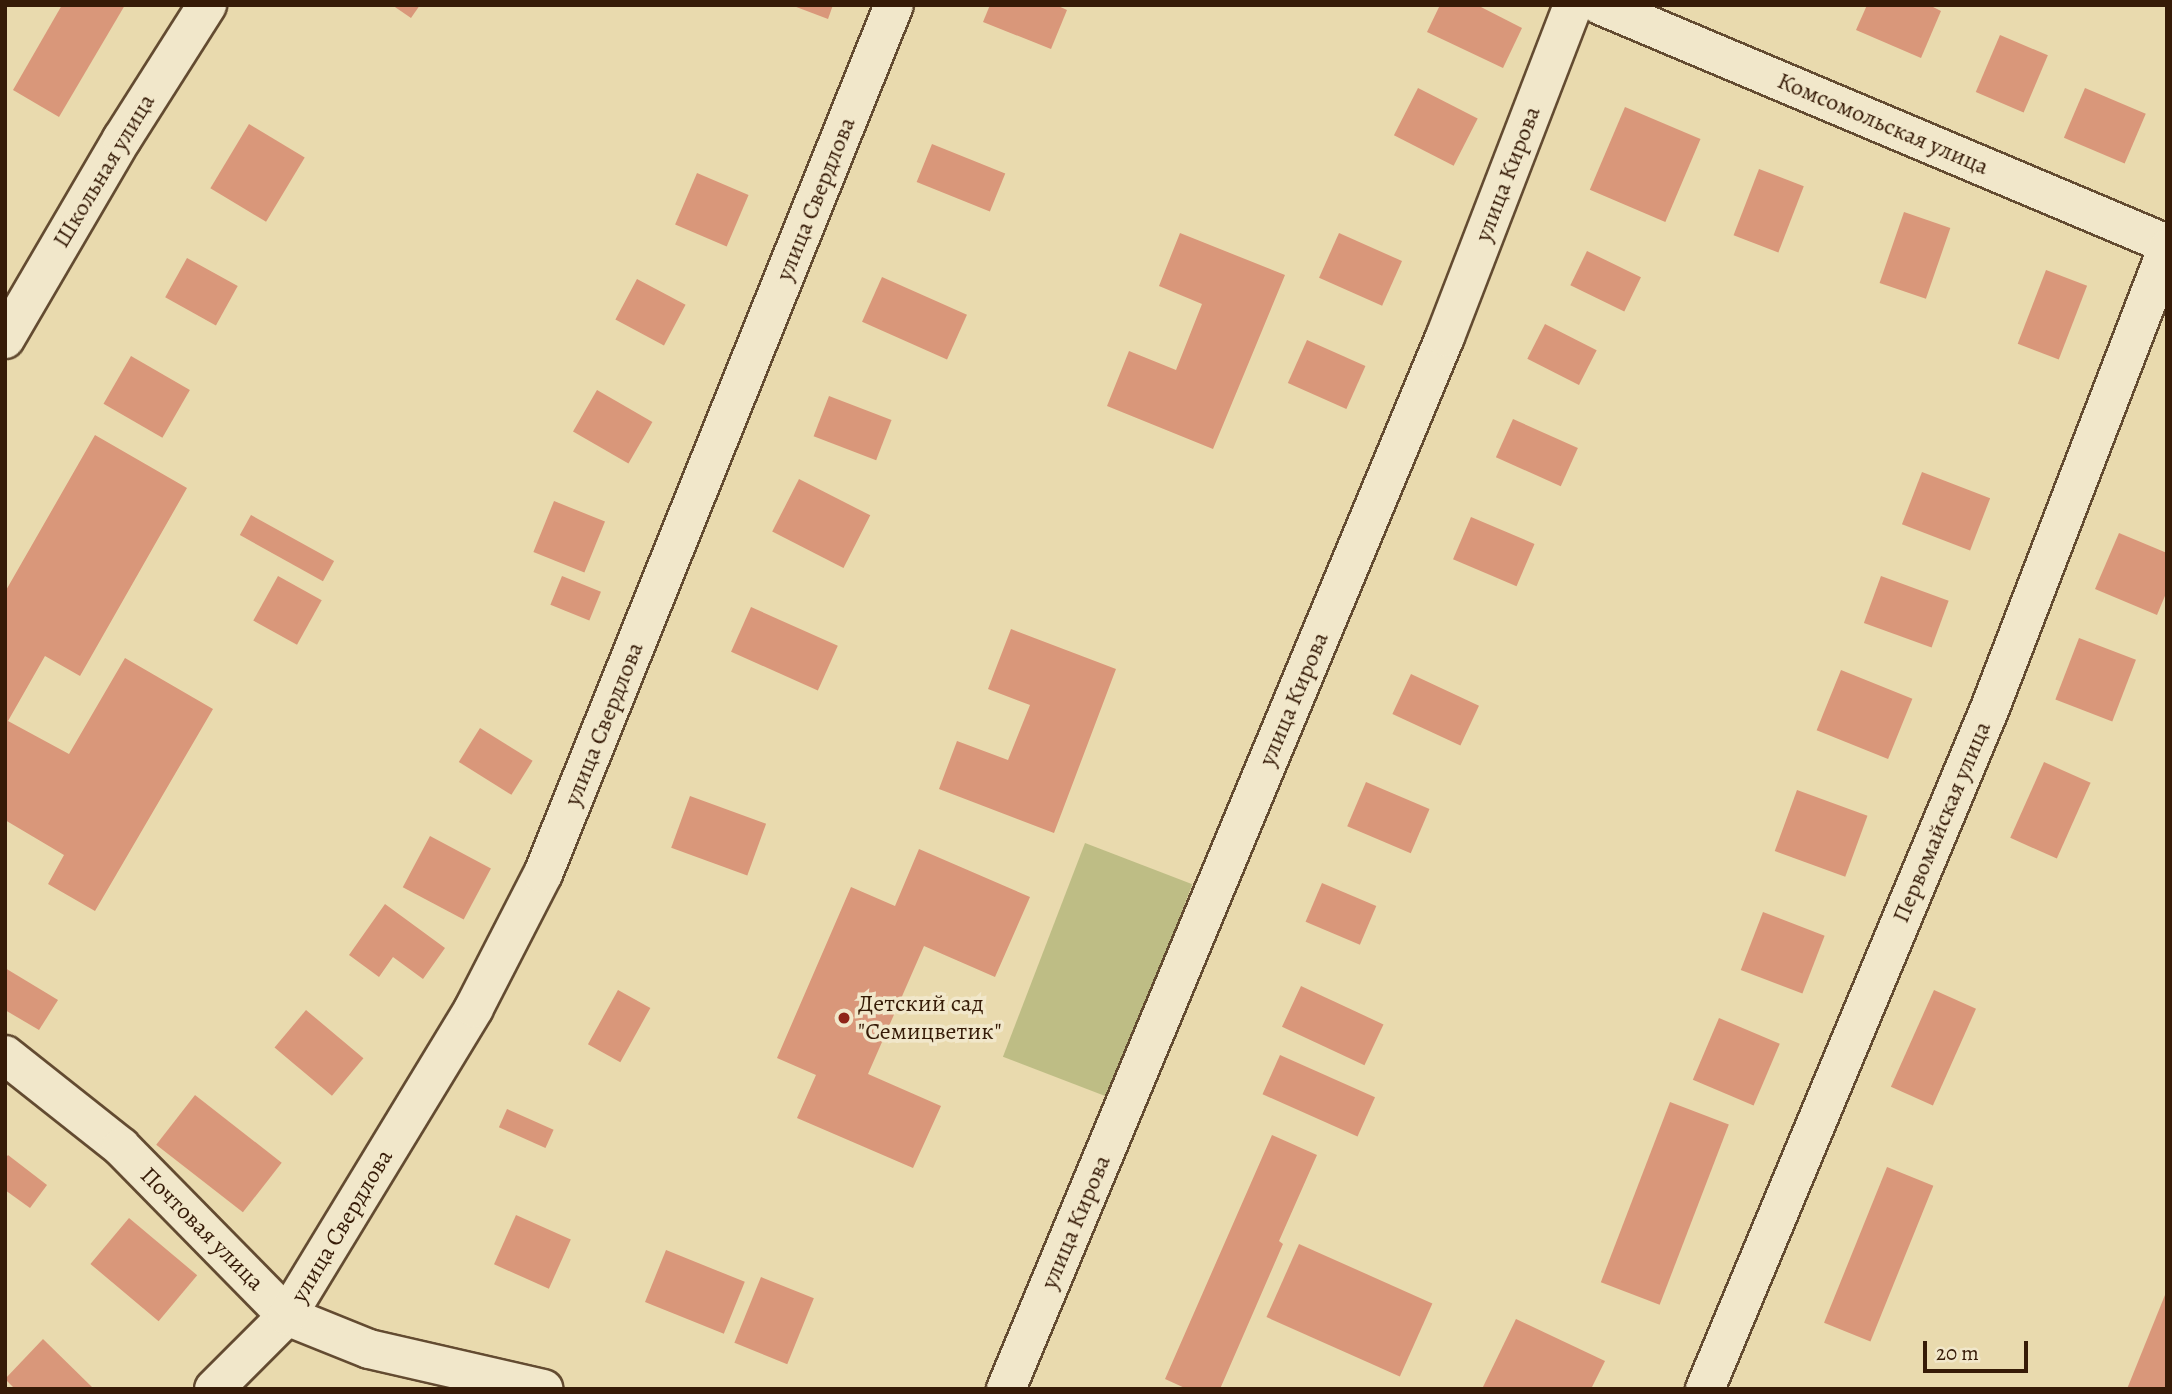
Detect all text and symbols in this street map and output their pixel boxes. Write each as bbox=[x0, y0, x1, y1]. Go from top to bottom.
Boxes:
street label: Комсомольская улица bbox=[1773, 66, 1993, 182]
street label: Школьная улица bbox=[47, 89, 161, 253]
street label: улица Кирова bbox=[1469, 102, 1547, 246]
street label: улица Свердлова bbox=[770, 113, 862, 285]
street label: улица Кирова bbox=[1253, 628, 1335, 770]
street label: улица Свердлова bbox=[558, 638, 650, 810]
street label: Первомайская улица bbox=[1887, 717, 1997, 927]
place label: Детский сад "Семицветик" bbox=[858, 990, 1002, 1046]
marker: Детский сад "Семицветик" bbox=[836, 1010, 852, 1026]
street label: улица Свердлова bbox=[285, 1144, 399, 1308]
street label: улица Кирова bbox=[1035, 1151, 1117, 1293]
street label: Почтовая улица bbox=[134, 1161, 270, 1297]
scale bar bbox=[1927, 1328, 2032, 1372]
text: 20 m bbox=[1936, 1339, 1979, 1367]

